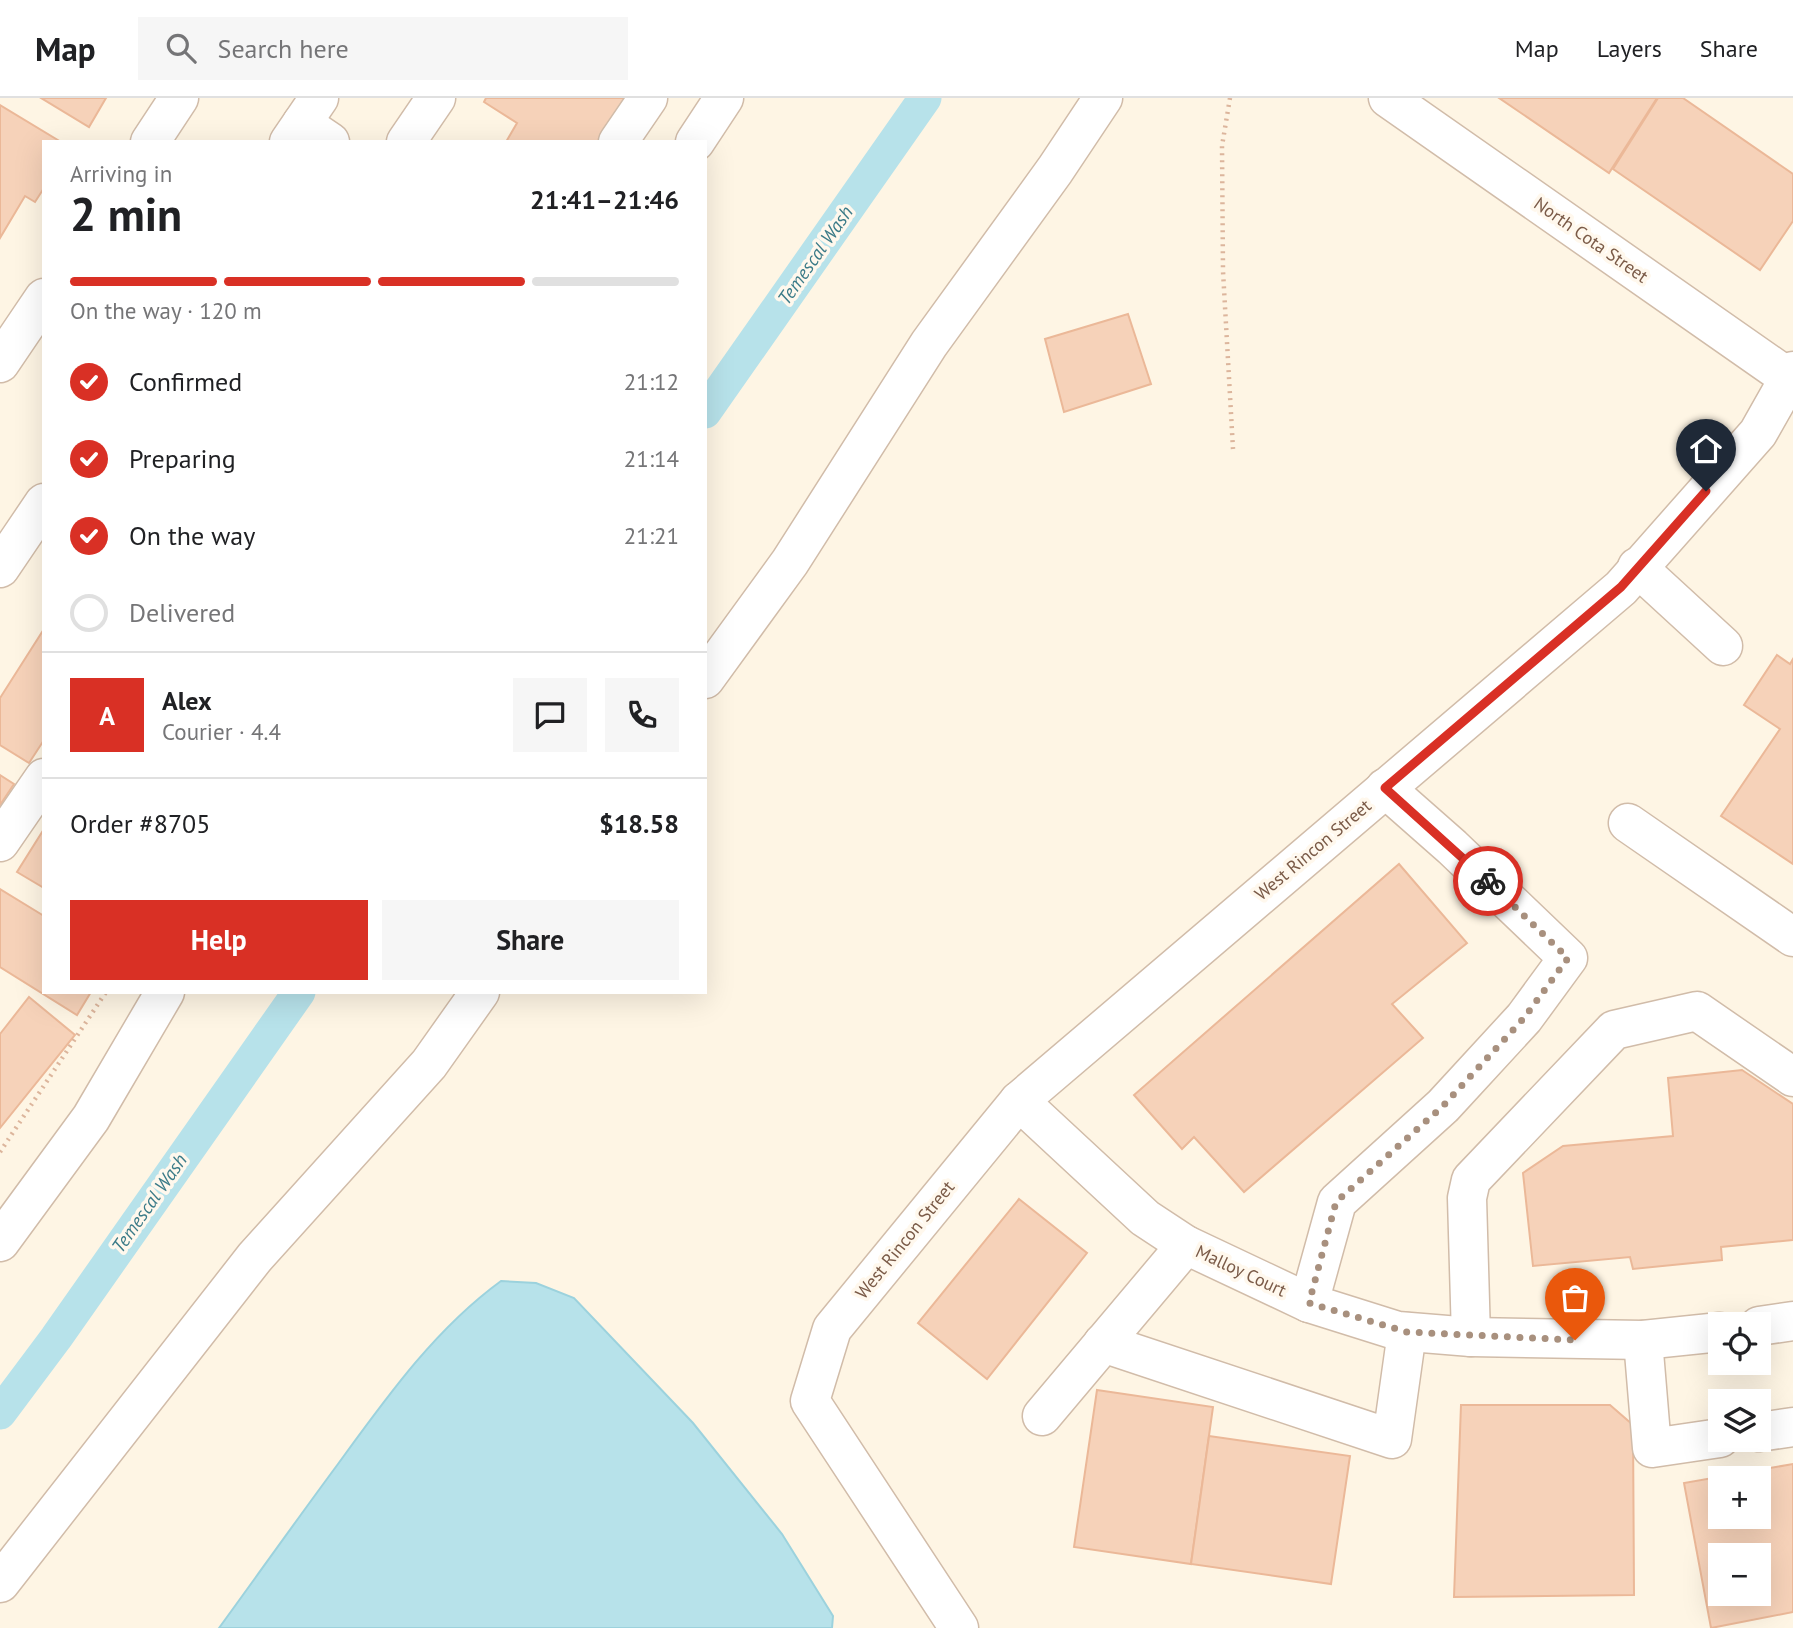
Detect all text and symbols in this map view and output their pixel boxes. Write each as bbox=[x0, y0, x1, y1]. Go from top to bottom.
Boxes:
search box bbox=[138, 17, 628, 80]
text: Map bbox=[35, 27, 96, 70]
icon: search bbox=[162, 29, 200, 67]
text: Search here bbox=[218, 32, 349, 65]
text: Map bbox=[1515, 33, 1559, 64]
text: Layers bbox=[1597, 33, 1662, 64]
text: Share bbox=[1700, 33, 1758, 64]
text: Arriving in bbox=[70, 159, 172, 188]
text: 21:41–21:46 bbox=[530, 183, 679, 216]
text: 2 min bbox=[70, 184, 182, 244]
street label: North Cota Street bbox=[1530, 192, 1653, 288]
water label: Temescal Wash bbox=[772, 201, 858, 309]
text: On the way · 120 m bbox=[70, 296, 262, 325]
icon: check bbox=[70, 363, 108, 401]
text: Confirmed bbox=[129, 365, 242, 398]
text: 21:12 bbox=[624, 367, 679, 396]
pin bbox=[1676, 419, 1736, 491]
icon: home bbox=[1687, 430, 1725, 468]
icon: check bbox=[70, 440, 108, 478]
text: Preparing bbox=[129, 442, 236, 475]
text: 21:14 bbox=[624, 444, 679, 473]
icon: check bbox=[70, 517, 108, 555]
text: On the way bbox=[129, 519, 255, 552]
text: 21:21 bbox=[624, 521, 679, 550]
text: Delivered bbox=[129, 596, 235, 629]
button: chat bbox=[513, 678, 587, 752]
button: phone bbox=[605, 678, 679, 752]
text: Alex bbox=[162, 684, 212, 717]
text: A bbox=[99, 699, 115, 732]
text: Courier · 4.4 bbox=[162, 717, 281, 746]
street label: West Rincon Street bbox=[1250, 794, 1376, 905]
text: Order #8705 bbox=[70, 807, 210, 840]
text: $18.58 bbox=[599, 807, 679, 840]
courier bbox=[1453, 846, 1523, 916]
icon: bike bbox=[1469, 862, 1507, 900]
button: Help bbox=[70, 900, 368, 980]
button: Share bbox=[382, 900, 679, 980]
water label: Temescal Wash bbox=[106, 1149, 192, 1257]
street label: West Rincon Street bbox=[850, 1176, 959, 1303]
street label: Malloy Court bbox=[1192, 1240, 1290, 1302]
pin bbox=[1545, 1268, 1605, 1340]
icon: bag bbox=[1556, 1279, 1594, 1317]
map controls bbox=[1708, 1312, 1771, 1606]
button: locate bbox=[1708, 1312, 1771, 1375]
button: layers bbox=[1708, 1389, 1771, 1452]
button: + bbox=[1708, 1466, 1771, 1529]
button: − bbox=[1708, 1543, 1771, 1606]

